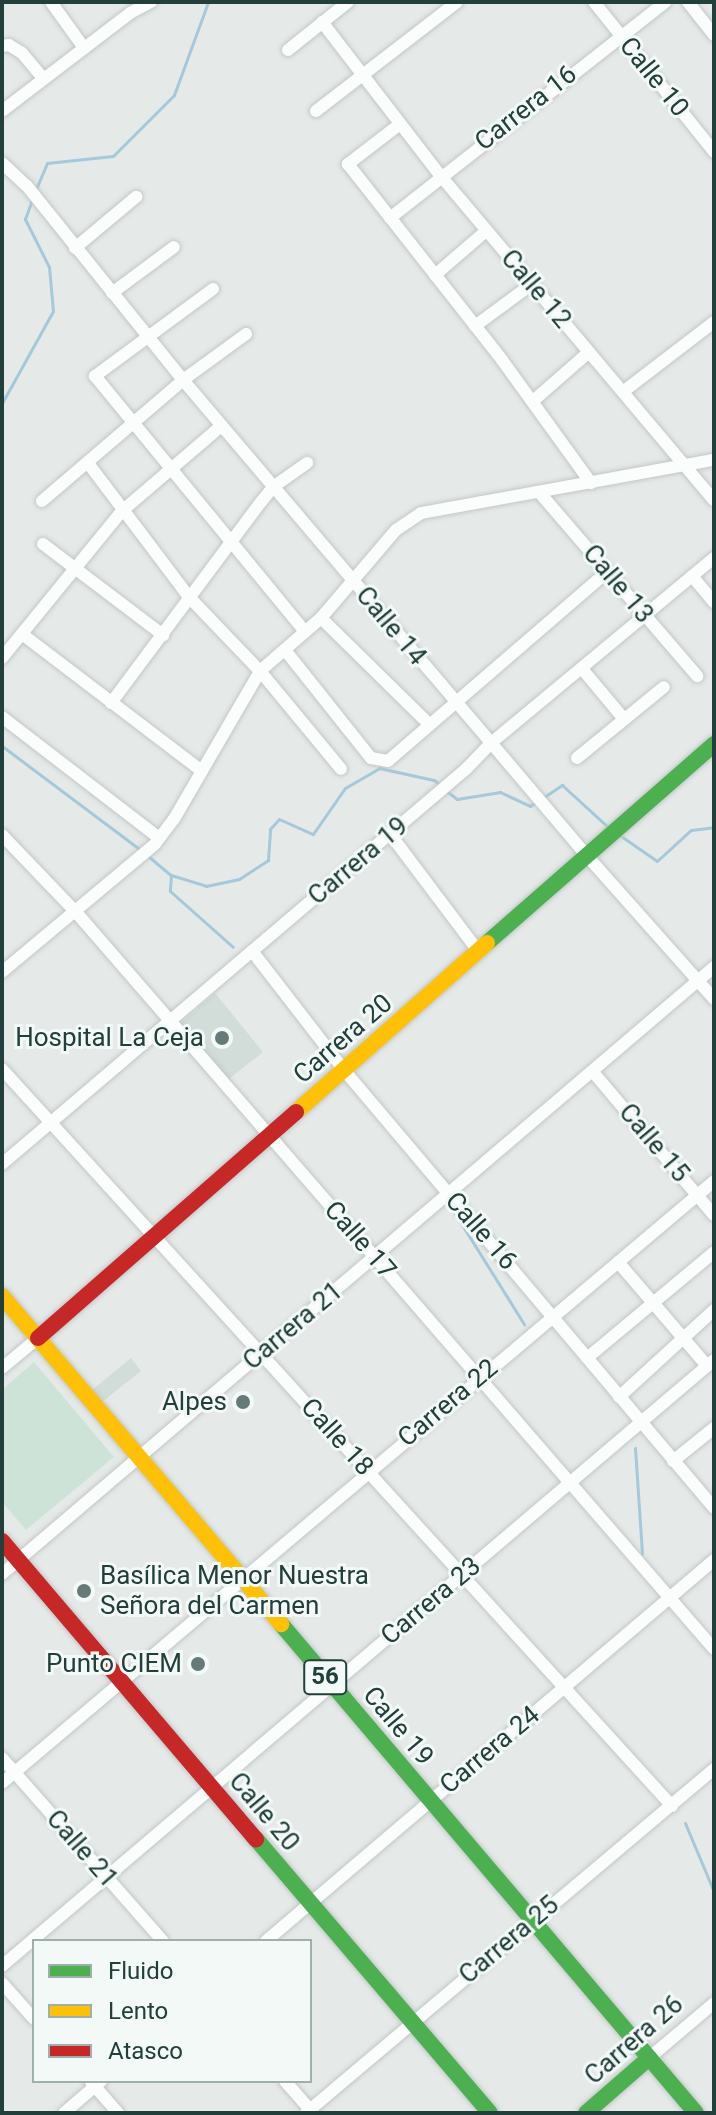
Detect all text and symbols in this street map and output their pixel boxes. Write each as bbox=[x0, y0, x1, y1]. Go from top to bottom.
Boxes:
street label: Calle 10 bbox=[613, 31, 695, 123]
street label: Carrera 16 bbox=[469, 59, 583, 157]
street label: Calle 12 bbox=[494, 243, 578, 335]
street label: Calle 13 bbox=[576, 538, 660, 630]
street label: Calle 14 bbox=[349, 580, 433, 672]
street label: Carrera 19 bbox=[302, 810, 414, 912]
street label: Carrera 20 bbox=[287, 988, 399, 1090]
place label: Hospital La Ceja bbox=[15, 1022, 204, 1054]
marker: Hospital La Ceja bbox=[211, 1027, 233, 1049]
street label: Calle 15 bbox=[612, 1097, 696, 1189]
street label: Calle 16 bbox=[439, 1186, 523, 1276]
street label: Calle 17 bbox=[318, 1195, 402, 1285]
street label: Carrera 21 bbox=[237, 1275, 349, 1377]
street label: Carrera 22 bbox=[392, 1352, 504, 1454]
place label: Alpes bbox=[162, 1386, 227, 1418]
street label: Calle 18 bbox=[294, 1392, 380, 1482]
marker: Alpes bbox=[234, 1393, 252, 1411]
street label: Carrera 23 bbox=[375, 1550, 487, 1652]
place label: Basílica Menor Nuestra Señora del Carmen bbox=[100, 1560, 369, 1622]
marker: Basílica Menor Nuestra Señora del Carmen bbox=[75, 1582, 93, 1600]
place label: Punto CIEM bbox=[46, 1648, 182, 1680]
marker: Punto CIEM bbox=[189, 1655, 207, 1673]
road number: 56 bbox=[303, 1657, 347, 1697]
street label: Calle 19 bbox=[356, 1680, 440, 1772]
street label: Carrera 24 bbox=[434, 1699, 546, 1801]
street label: Calle 20 bbox=[222, 1766, 306, 1858]
street label: Calle 21 bbox=[40, 1804, 124, 1894]
street label: Carrera 25 bbox=[453, 1889, 565, 1991]
legend bbox=[32, 1939, 312, 2083]
text: Fluido bbox=[108, 1957, 173, 1985]
street label: Carrera 26 bbox=[578, 1989, 690, 2091]
text: Lento bbox=[108, 1997, 168, 2025]
text: Atasco bbox=[108, 2037, 183, 2065]

